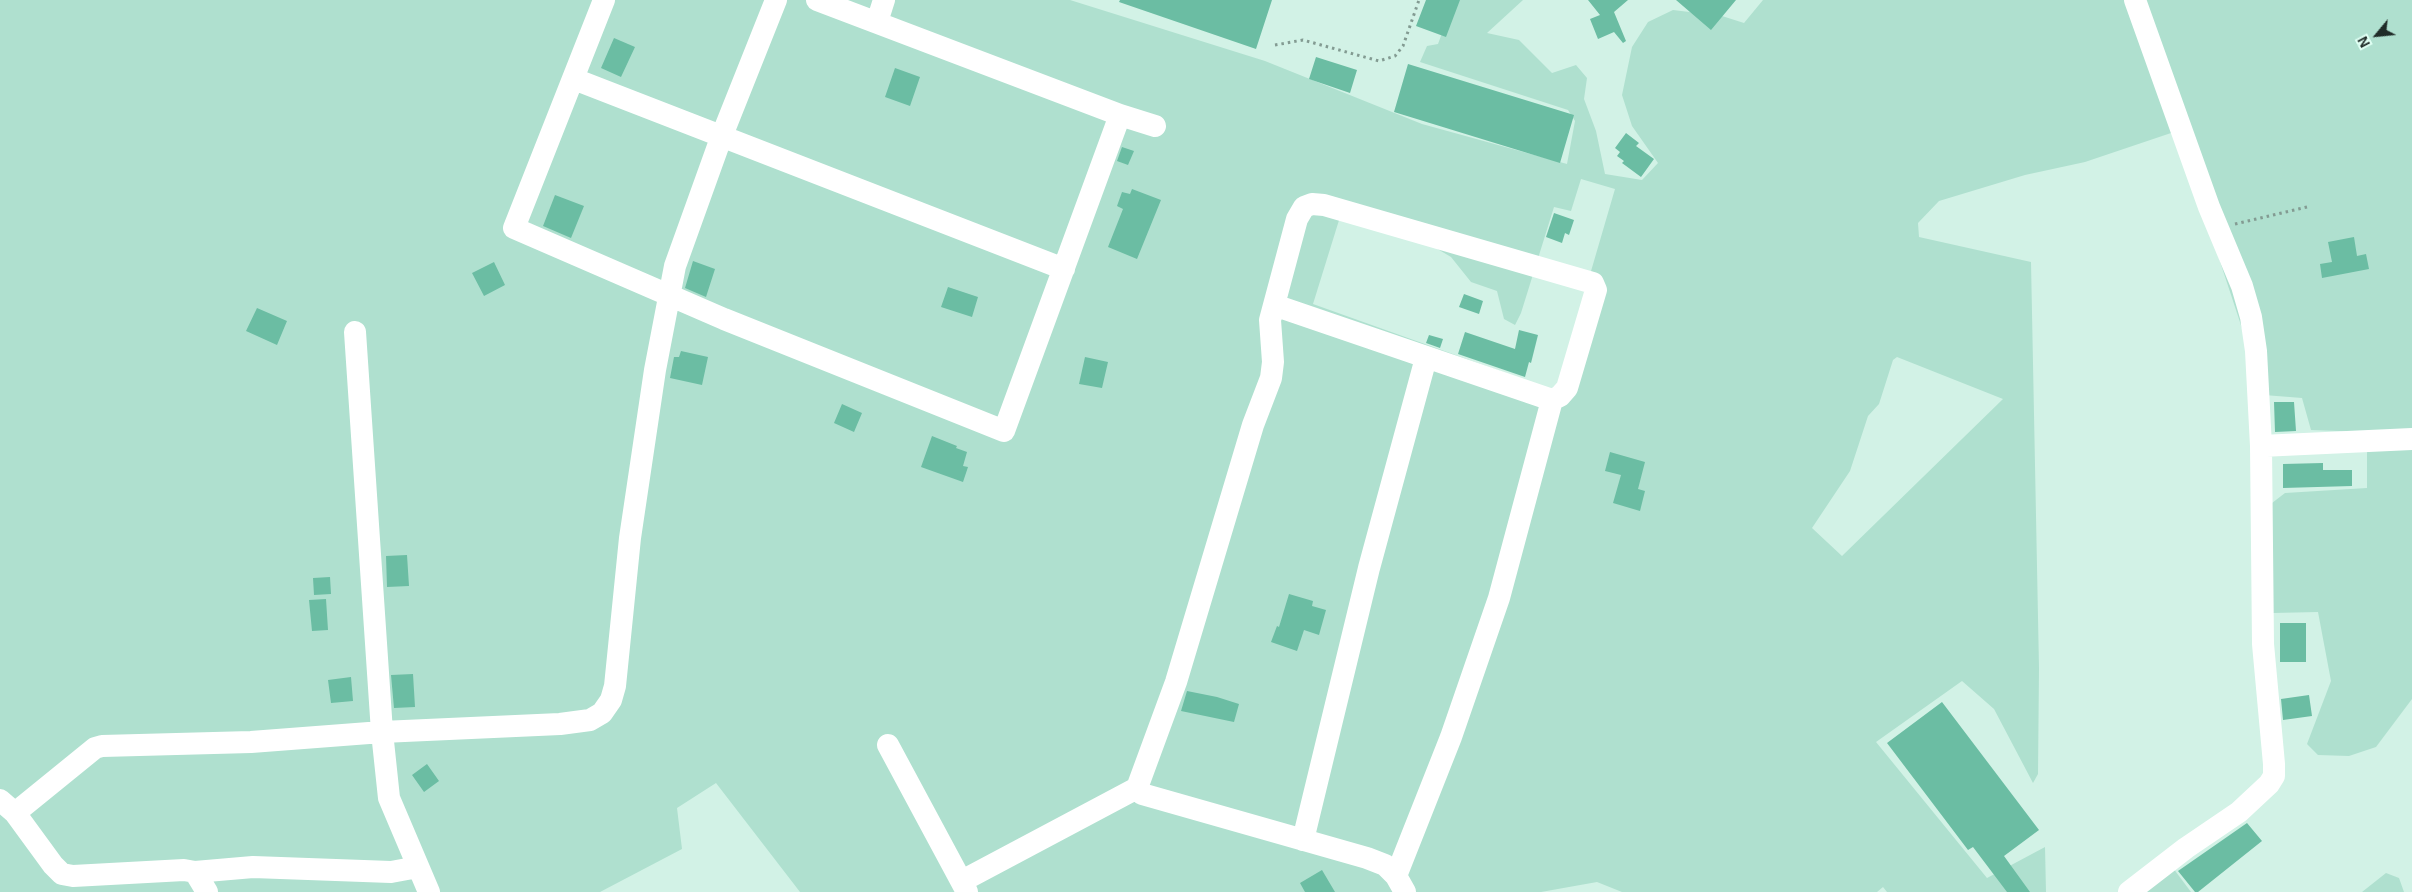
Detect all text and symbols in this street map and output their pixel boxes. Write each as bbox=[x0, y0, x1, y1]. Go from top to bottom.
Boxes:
north arrow bbox=[2352, 10, 2402, 60]
text: N bbox=[2354, 34, 2373, 50]

